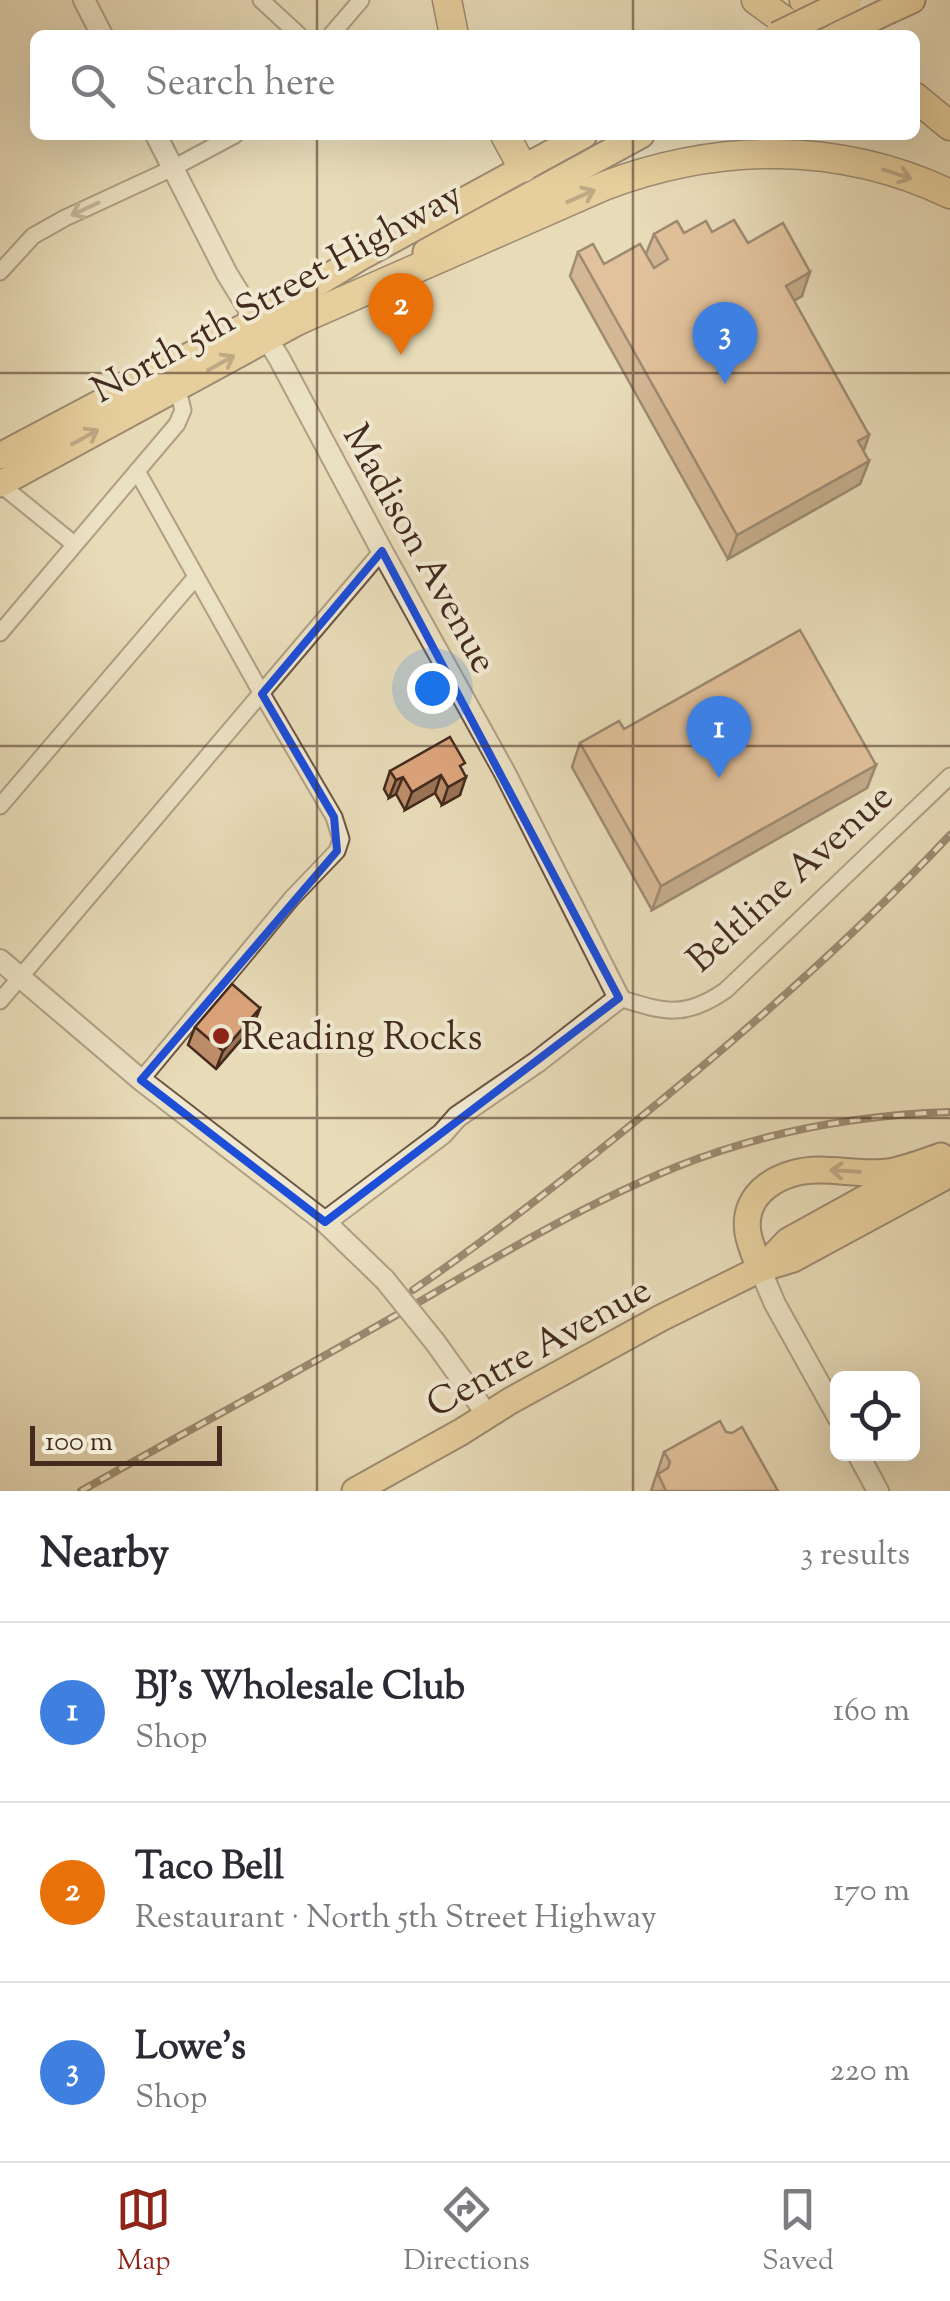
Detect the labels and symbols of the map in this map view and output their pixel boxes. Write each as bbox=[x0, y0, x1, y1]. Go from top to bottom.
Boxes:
one-way arrow bbox=[881, 166, 912, 184]
street label: North 5th Street Highway bbox=[83, 170, 473, 419]
one-way arrow bbox=[565, 186, 596, 204]
one-way arrow bbox=[70, 201, 101, 219]
pin: 2 bbox=[368, 272, 434, 355]
pin: 3 bbox=[692, 302, 758, 384]
one-way arrow bbox=[206, 352, 236, 372]
street label: Madison Avenue bbox=[327, 416, 508, 684]
one-way arrow bbox=[70, 427, 100, 447]
your location bbox=[407, 663, 458, 714]
pin: 1 bbox=[686, 696, 752, 778]
street label: Beltline Avenue bbox=[677, 773, 907, 987]
place label: Reading Rocks bbox=[241, 1013, 482, 1067]
marker: Reading Rocks bbox=[210, 1025, 232, 1047]
one-way arrow bbox=[830, 1161, 862, 1180]
street label: Centre Avenue bbox=[418, 1265, 662, 1434]
scale bar bbox=[30, 1421, 222, 1466]

